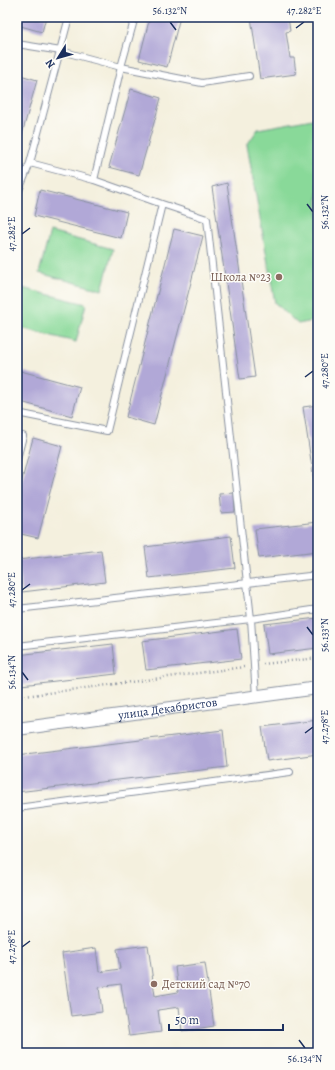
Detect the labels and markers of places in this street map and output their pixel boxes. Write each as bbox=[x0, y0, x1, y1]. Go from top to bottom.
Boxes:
place label: Школа №23 bbox=[210, 269, 271, 285]
marker: Школа №23 bbox=[274, 272, 284, 282]
place label: Детский сад №70 bbox=[162, 976, 250, 992]
marker: Детский сад №70 bbox=[149, 979, 159, 989]

